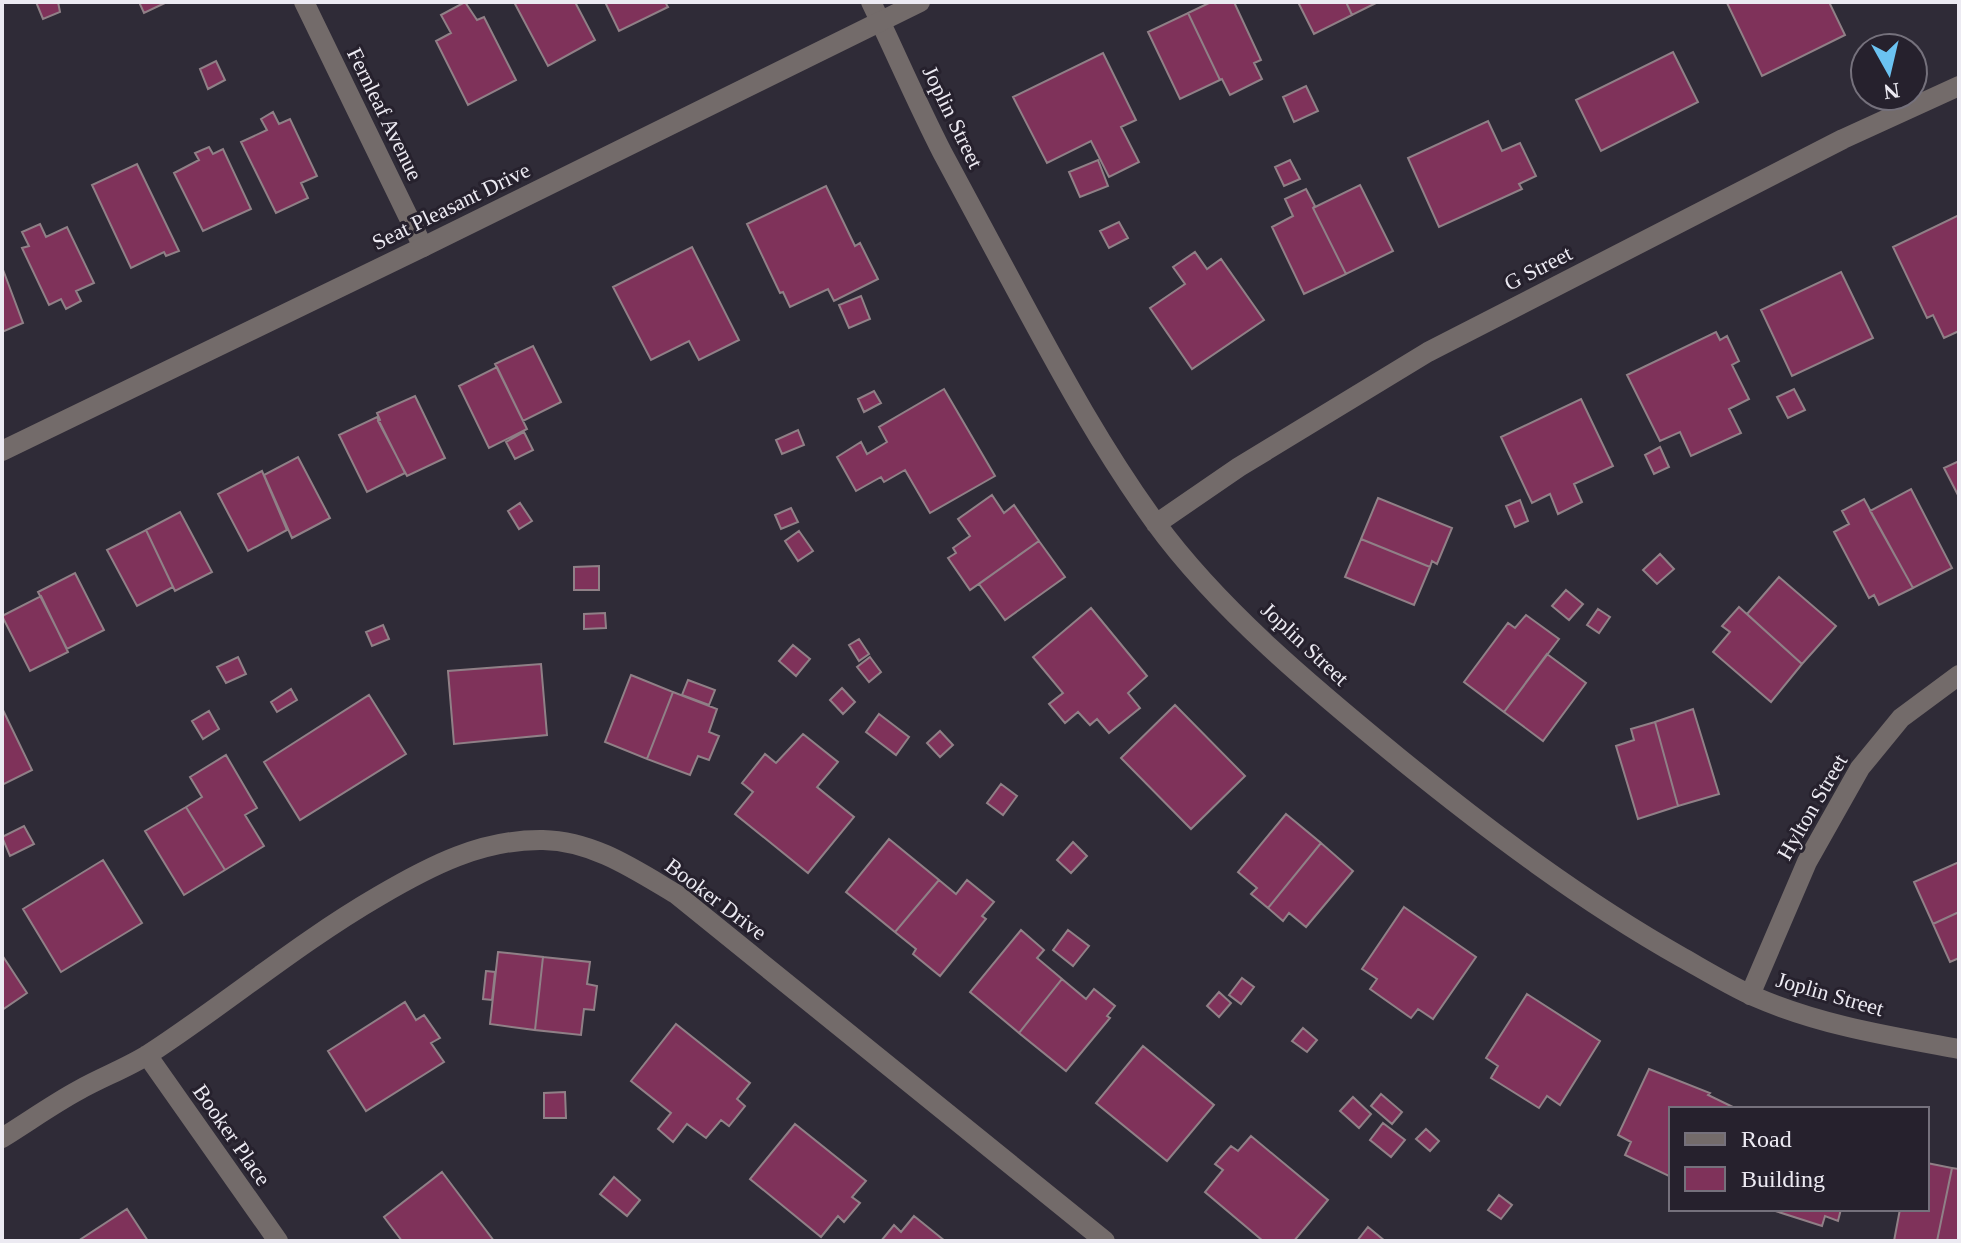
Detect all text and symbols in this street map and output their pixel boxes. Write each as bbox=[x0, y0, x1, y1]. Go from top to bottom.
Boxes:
north arrow bbox=[1849, 32, 1929, 112]
street label: Fernleaf Avenue bbox=[342, 44, 428, 184]
street label: Joplin Street bbox=[918, 62, 988, 172]
text: N bbox=[1882, 78, 1901, 105]
street label: Seat Pleasant Drive bbox=[368, 157, 534, 255]
street label: G Street bbox=[1500, 240, 1576, 296]
street label: Joplin Street bbox=[1256, 597, 1354, 691]
street label: Hylton Street bbox=[1772, 750, 1852, 864]
street label: Booker Drive bbox=[660, 853, 772, 945]
street label: Joplin Street bbox=[1773, 967, 1887, 1021]
street label: Booker Place bbox=[188, 1080, 276, 1190]
legend bbox=[1669, 1107, 1929, 1211]
text: Road bbox=[1741, 1126, 1792, 1152]
text: Building bbox=[1741, 1166, 1825, 1192]

